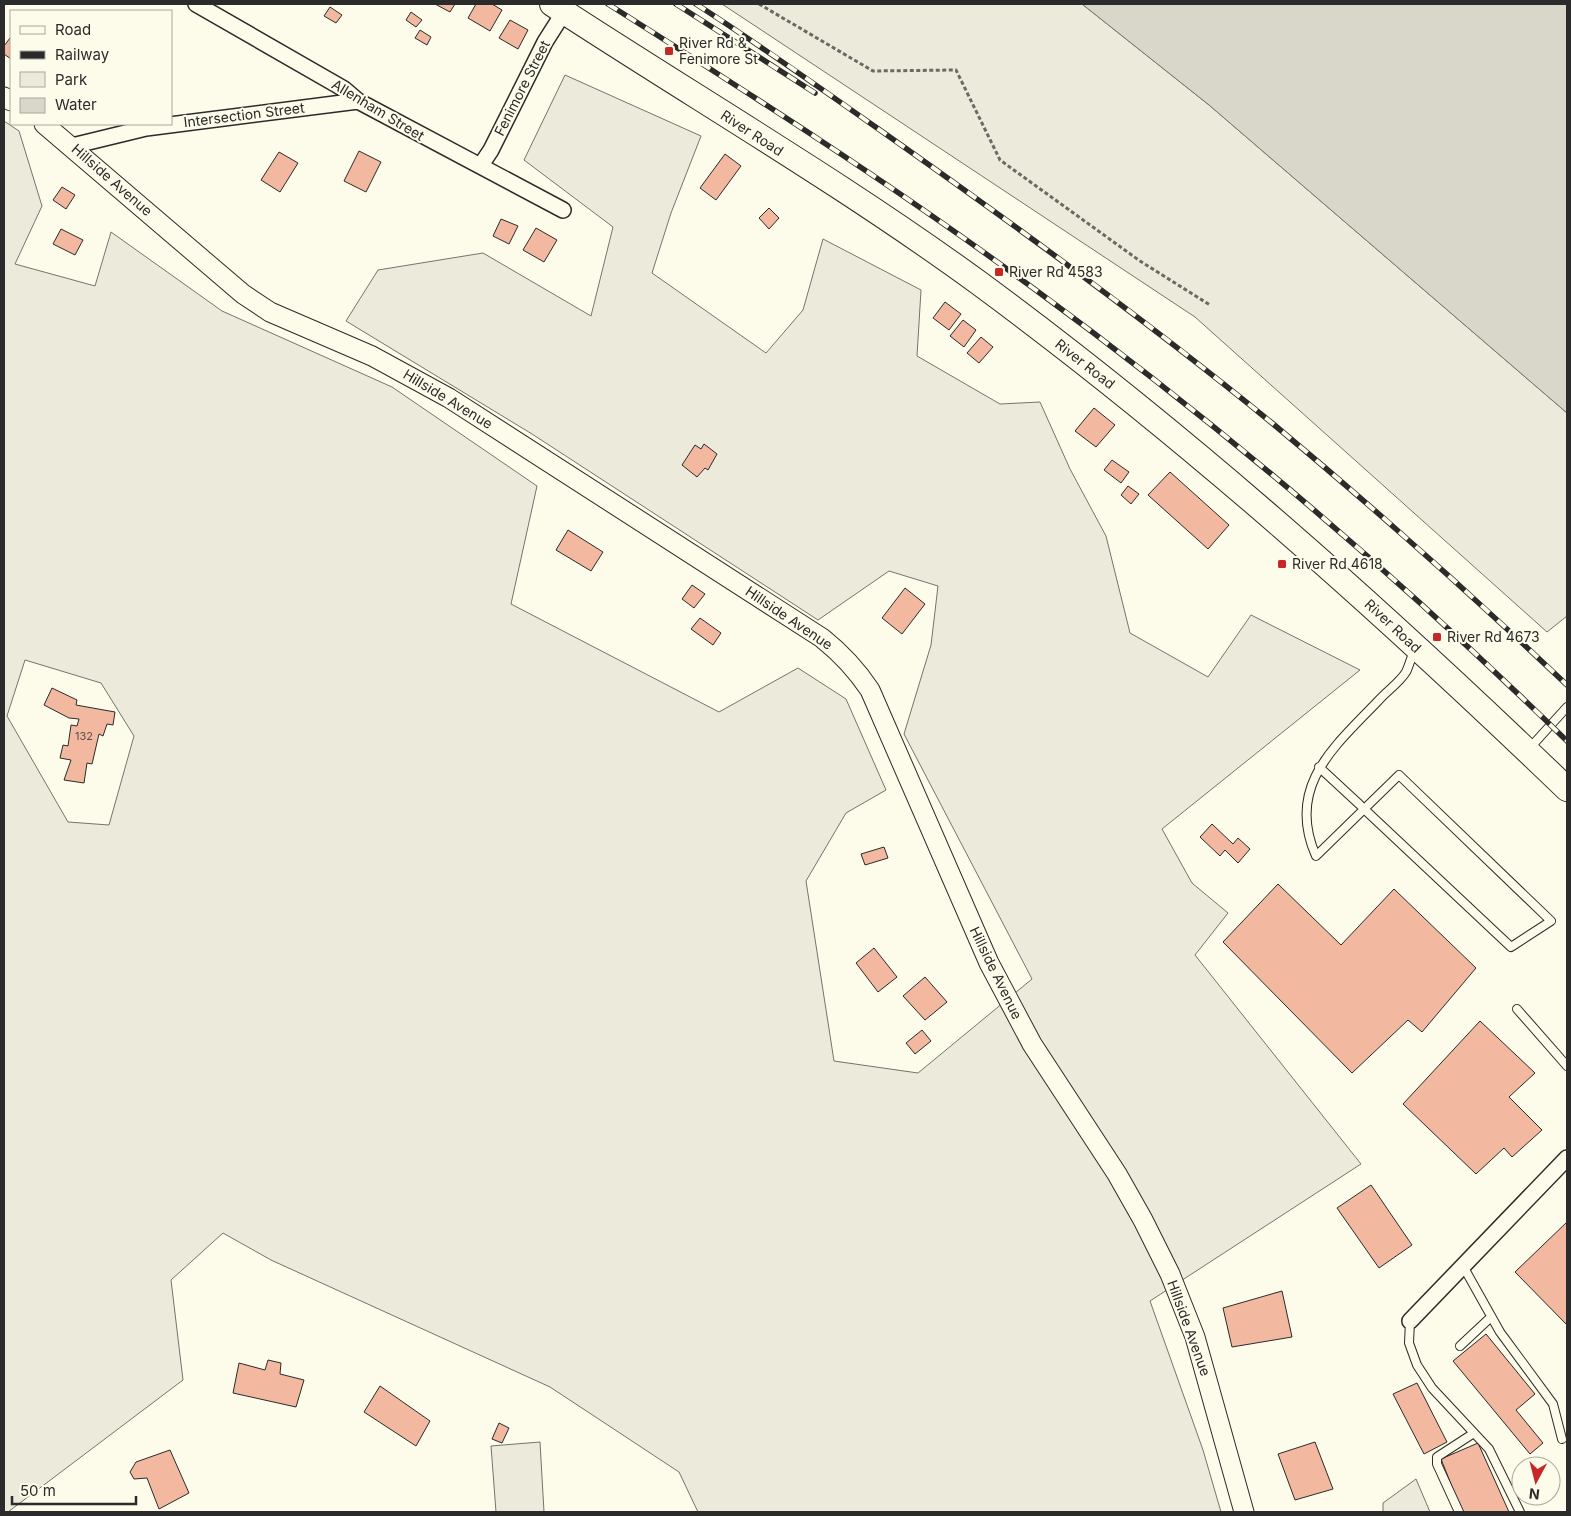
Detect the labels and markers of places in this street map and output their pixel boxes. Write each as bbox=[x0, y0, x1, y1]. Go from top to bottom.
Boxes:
place label: River Rd & Fenimore St bbox=[679, 34, 758, 67]
marker: River Rd & Fenimore St bbox=[663, 45, 675, 57]
place label: River Rd 4583 bbox=[1009, 263, 1103, 280]
marker: River Rd 4583 bbox=[993, 266, 1005, 278]
place label: River Rd 4618 bbox=[1292, 555, 1383, 572]
marker: River Rd 4618 bbox=[1276, 558, 1288, 570]
place label: River Rd 4673 bbox=[1447, 628, 1540, 645]
marker: River Rd 4673 bbox=[1431, 631, 1443, 643]

